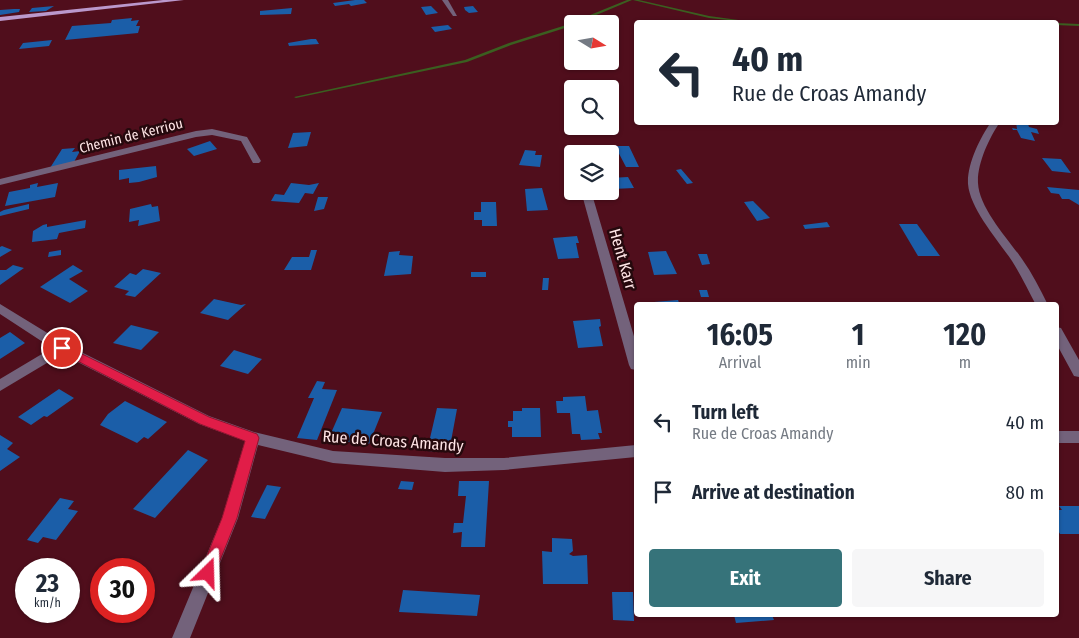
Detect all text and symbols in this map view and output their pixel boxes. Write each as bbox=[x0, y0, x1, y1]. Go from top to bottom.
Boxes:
north arrow bbox=[564, 15, 619, 70]
map controls bbox=[564, 15, 619, 200]
text: 40 m bbox=[732, 38, 803, 80]
icon: left bbox=[649, 40, 714, 105]
button: search bbox=[564, 80, 619, 135]
text: Rue de Croas Amandy bbox=[732, 80, 926, 107]
street label: Chemin de Kerriou bbox=[77, 115, 185, 157]
button: layers bbox=[564, 145, 619, 200]
street label: Hent Karr bbox=[605, 226, 641, 292]
text: 16:05 bbox=[707, 317, 773, 353]
text: 1 bbox=[852, 317, 865, 353]
text: 120 bbox=[943, 317, 986, 353]
pin bbox=[41, 327, 83, 369]
icon: arrive bbox=[48, 334, 76, 362]
text: Arrival bbox=[719, 353, 761, 372]
text: min bbox=[846, 353, 871, 372]
text: m bbox=[959, 353, 971, 372]
text: Turn left bbox=[692, 401, 759, 424]
icon: left bbox=[649, 408, 677, 436]
text: 40 m bbox=[1006, 411, 1044, 434]
text: Rue de Croas Amandy bbox=[692, 424, 833, 443]
street label: Rue de Croas Amandy bbox=[322, 427, 465, 455]
icon: arrive bbox=[649, 478, 677, 506]
text: Arrive at destination bbox=[692, 481, 855, 504]
text: 80 m bbox=[1006, 481, 1044, 504]
position arrow bbox=[181, 546, 233, 598]
button: Exit bbox=[649, 549, 842, 607]
button: Share bbox=[852, 549, 1044, 607]
speed limit sign: 30 bbox=[90, 558, 155, 623]
text: 23 bbox=[36, 569, 59, 599]
text: km/h bbox=[34, 596, 61, 610]

